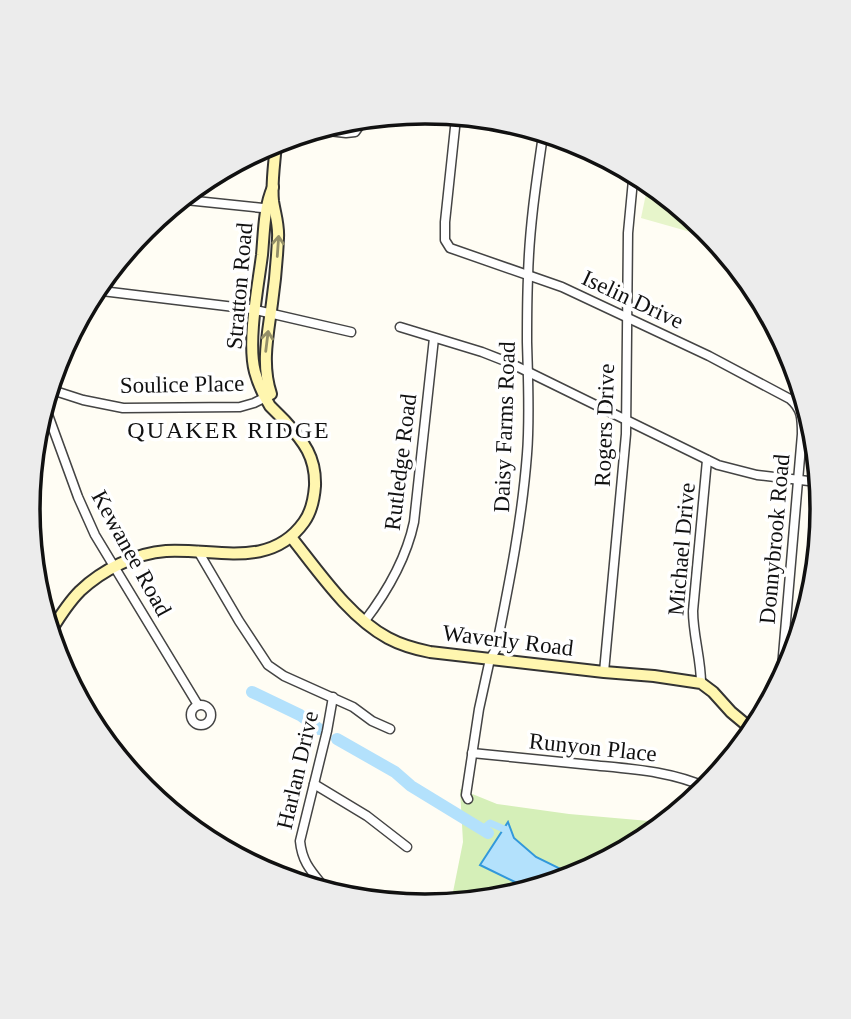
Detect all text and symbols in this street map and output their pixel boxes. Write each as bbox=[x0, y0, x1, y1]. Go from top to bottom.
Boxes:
street label: Stratton Road bbox=[222, 221, 258, 350]
one-way arrow bbox=[271, 235, 284, 258]
street label: Iselin Drive bbox=[578, 265, 688, 334]
one-way arrow bbox=[261, 330, 274, 353]
street label: Daisy Farms Road bbox=[489, 341, 520, 513]
street label: Rogers Drive bbox=[590, 363, 619, 487]
street label: Soulice Place bbox=[120, 371, 244, 398]
street label: Rutledge Road bbox=[380, 392, 421, 532]
district label: QUAKER RIDGE bbox=[127, 417, 331, 443]
street label: Donnybrook Road bbox=[755, 453, 794, 625]
street label: Michael Drive bbox=[663, 481, 700, 617]
street label: Kewanee Road bbox=[87, 486, 177, 621]
street label: Waverly Road bbox=[441, 620, 575, 661]
street label: Harlan Drive bbox=[272, 708, 323, 832]
street label: Runyon Place bbox=[528, 728, 658, 767]

